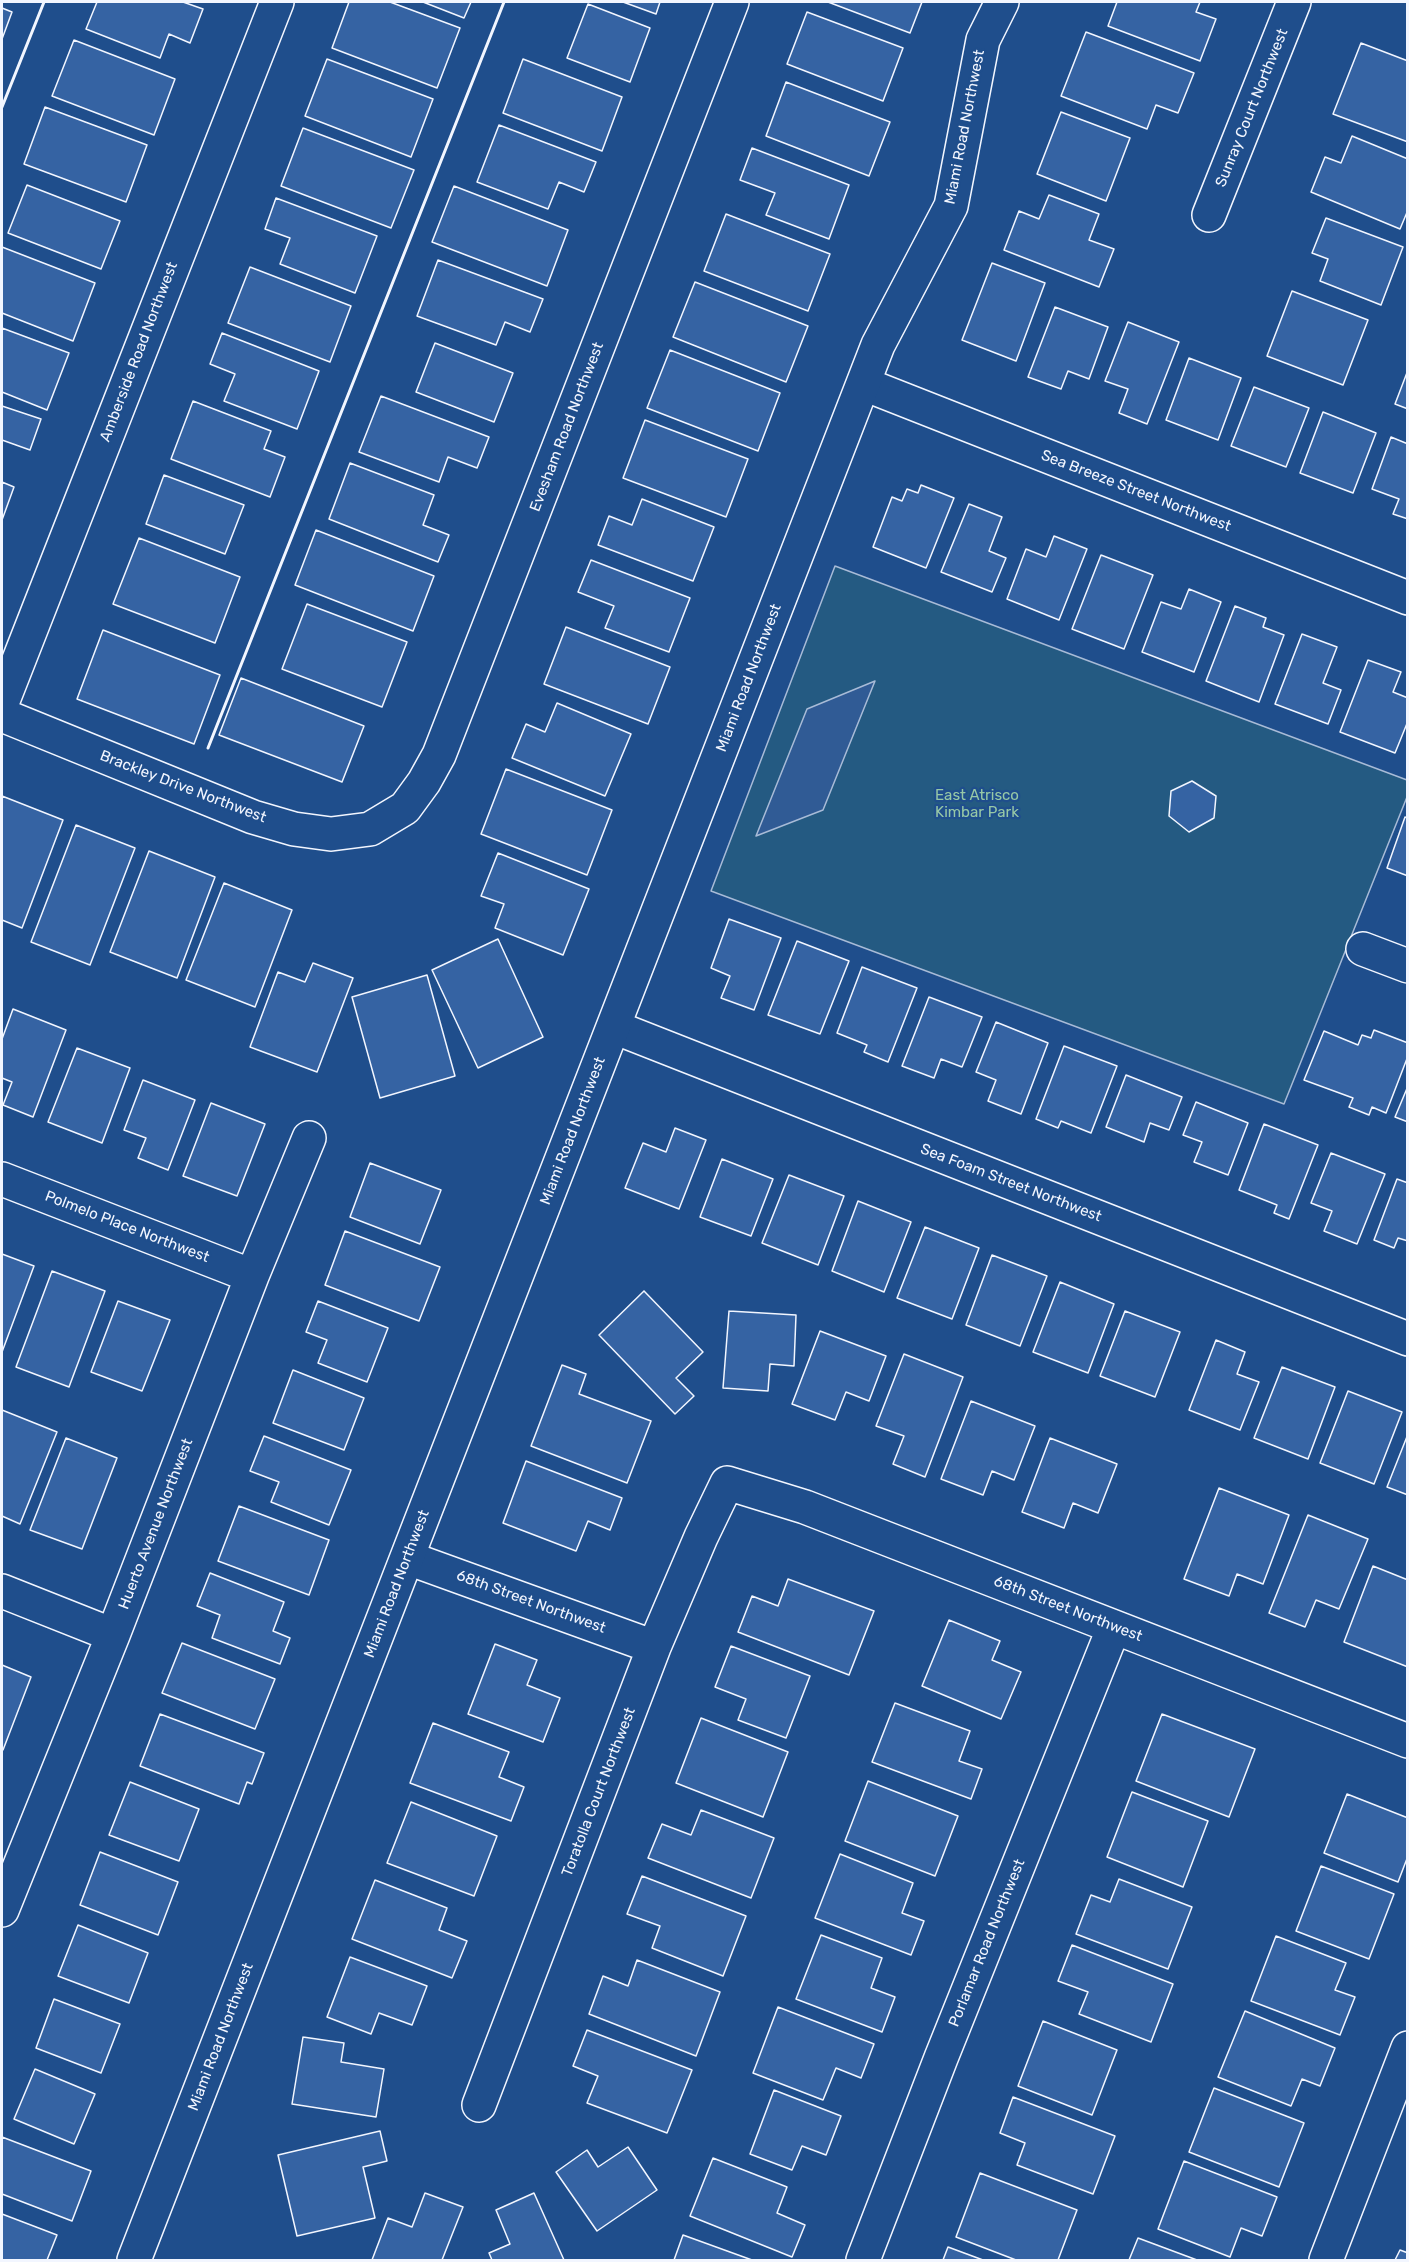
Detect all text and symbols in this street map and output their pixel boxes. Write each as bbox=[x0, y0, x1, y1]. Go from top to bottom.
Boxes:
street label: Sunray Court Northwest bbox=[1212, 26, 1292, 190]
street label: Miami Road Northwest bbox=[941, 48, 989, 206]
street label: Amberside Road Northwest bbox=[96, 259, 182, 445]
street label: Evesham Road Northwest bbox=[526, 340, 608, 514]
street label: Sea Breeze Street Northwest bbox=[1038, 446, 1234, 536]
street label: Miami Road Northwest bbox=[712, 601, 786, 755]
street label: Brackley Drive Northwest bbox=[97, 747, 269, 827]
park label: East Atrisco Kimbar Park bbox=[935, 787, 1019, 822]
street label: Miami Road Northwest bbox=[536, 1054, 610, 1208]
street label: Sea Foam Street Northwest bbox=[918, 1140, 1104, 1226]
street label: Polmelo Place Northwest bbox=[42, 1187, 212, 1267]
street label: Huerto Avenue Northwest bbox=[115, 1436, 197, 1612]
street label: Miami Road Northwest bbox=[360, 1507, 434, 1661]
street label: 68th Street Northwest bbox=[454, 1567, 608, 1637]
street label: 68th Street Northwest bbox=[991, 1572, 1145, 1646]
street label: Toratolla Court Northwest bbox=[558, 1705, 640, 1879]
street label: Porlamar Road Northwest bbox=[945, 1856, 1029, 2030]
street label: Miami Road Northwest bbox=[184, 1960, 258, 2114]

